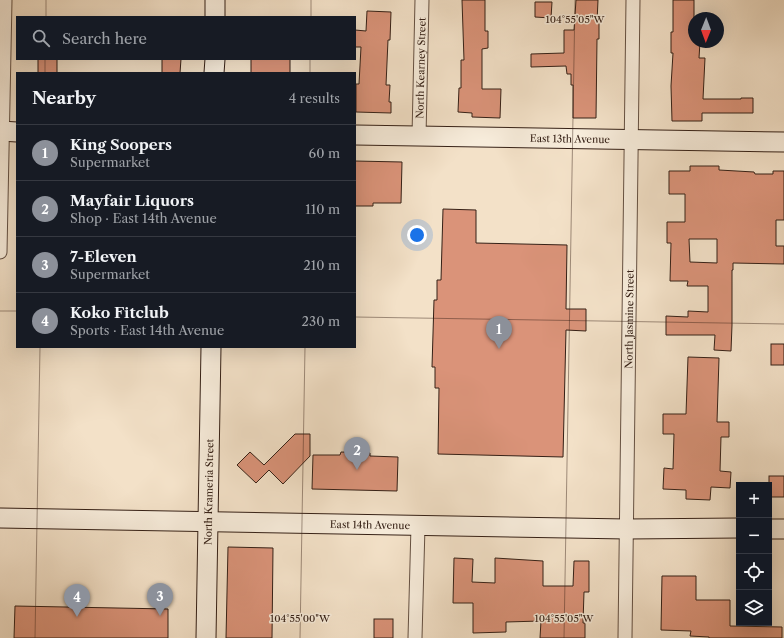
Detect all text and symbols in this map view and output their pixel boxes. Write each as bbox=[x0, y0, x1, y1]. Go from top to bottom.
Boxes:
north arrow bbox=[688, 12, 724, 48]
text: 104°55'05"W bbox=[546, 13, 606, 26]
search box bbox=[16, 16, 356, 60]
street label: North Kearney Street bbox=[413, 17, 428, 119]
icon: search bbox=[30, 27, 52, 49]
text: Search here bbox=[62, 29, 147, 48]
text: Nearby bbox=[32, 88, 96, 108]
text: 4 results bbox=[289, 90, 340, 106]
street label: East 13th Avenue bbox=[530, 131, 611, 146]
text: King Soopers bbox=[70, 135, 172, 154]
text: 1 bbox=[42, 145, 48, 161]
text: 60 m bbox=[309, 145, 340, 161]
text: Supermarket bbox=[70, 154, 150, 170]
text: Mayfair Liquors bbox=[70, 191, 194, 210]
text: 2 bbox=[41, 201, 49, 217]
text: 110 m bbox=[305, 201, 340, 217]
text: Shop · East 14th Avenue bbox=[70, 210, 217, 226]
your location bbox=[407, 225, 427, 245]
text: 7-Eleven bbox=[70, 247, 137, 266]
text: 3 bbox=[41, 257, 49, 273]
text: 210 m bbox=[303, 257, 340, 273]
text: Supermarket bbox=[70, 266, 150, 282]
street label: North Jasmine Street bbox=[622, 269, 636, 369]
text: Koko Fitclub bbox=[70, 303, 169, 322]
text: 4 bbox=[41, 313, 49, 329]
text: 230 m bbox=[302, 313, 340, 329]
pin: 1 bbox=[486, 316, 512, 349]
text: Sports · East 14th Avenue bbox=[70, 322, 224, 338]
pin: 2 bbox=[344, 437, 370, 470]
street label: North Krameria Street bbox=[201, 438, 216, 545]
map controls bbox=[736, 482, 772, 626]
button: + bbox=[736, 482, 772, 518]
street label: East 14th Avenue bbox=[330, 517, 411, 532]
button: − bbox=[736, 518, 772, 554]
button: locate bbox=[736, 554, 772, 590]
pin: 3 bbox=[147, 583, 173, 616]
pin: 4 bbox=[64, 584, 90, 617]
button: layers bbox=[736, 590, 772, 626]
text: 104°55'00"W bbox=[270, 612, 331, 625]
text: 104°55'05"W bbox=[535, 612, 595, 625]

